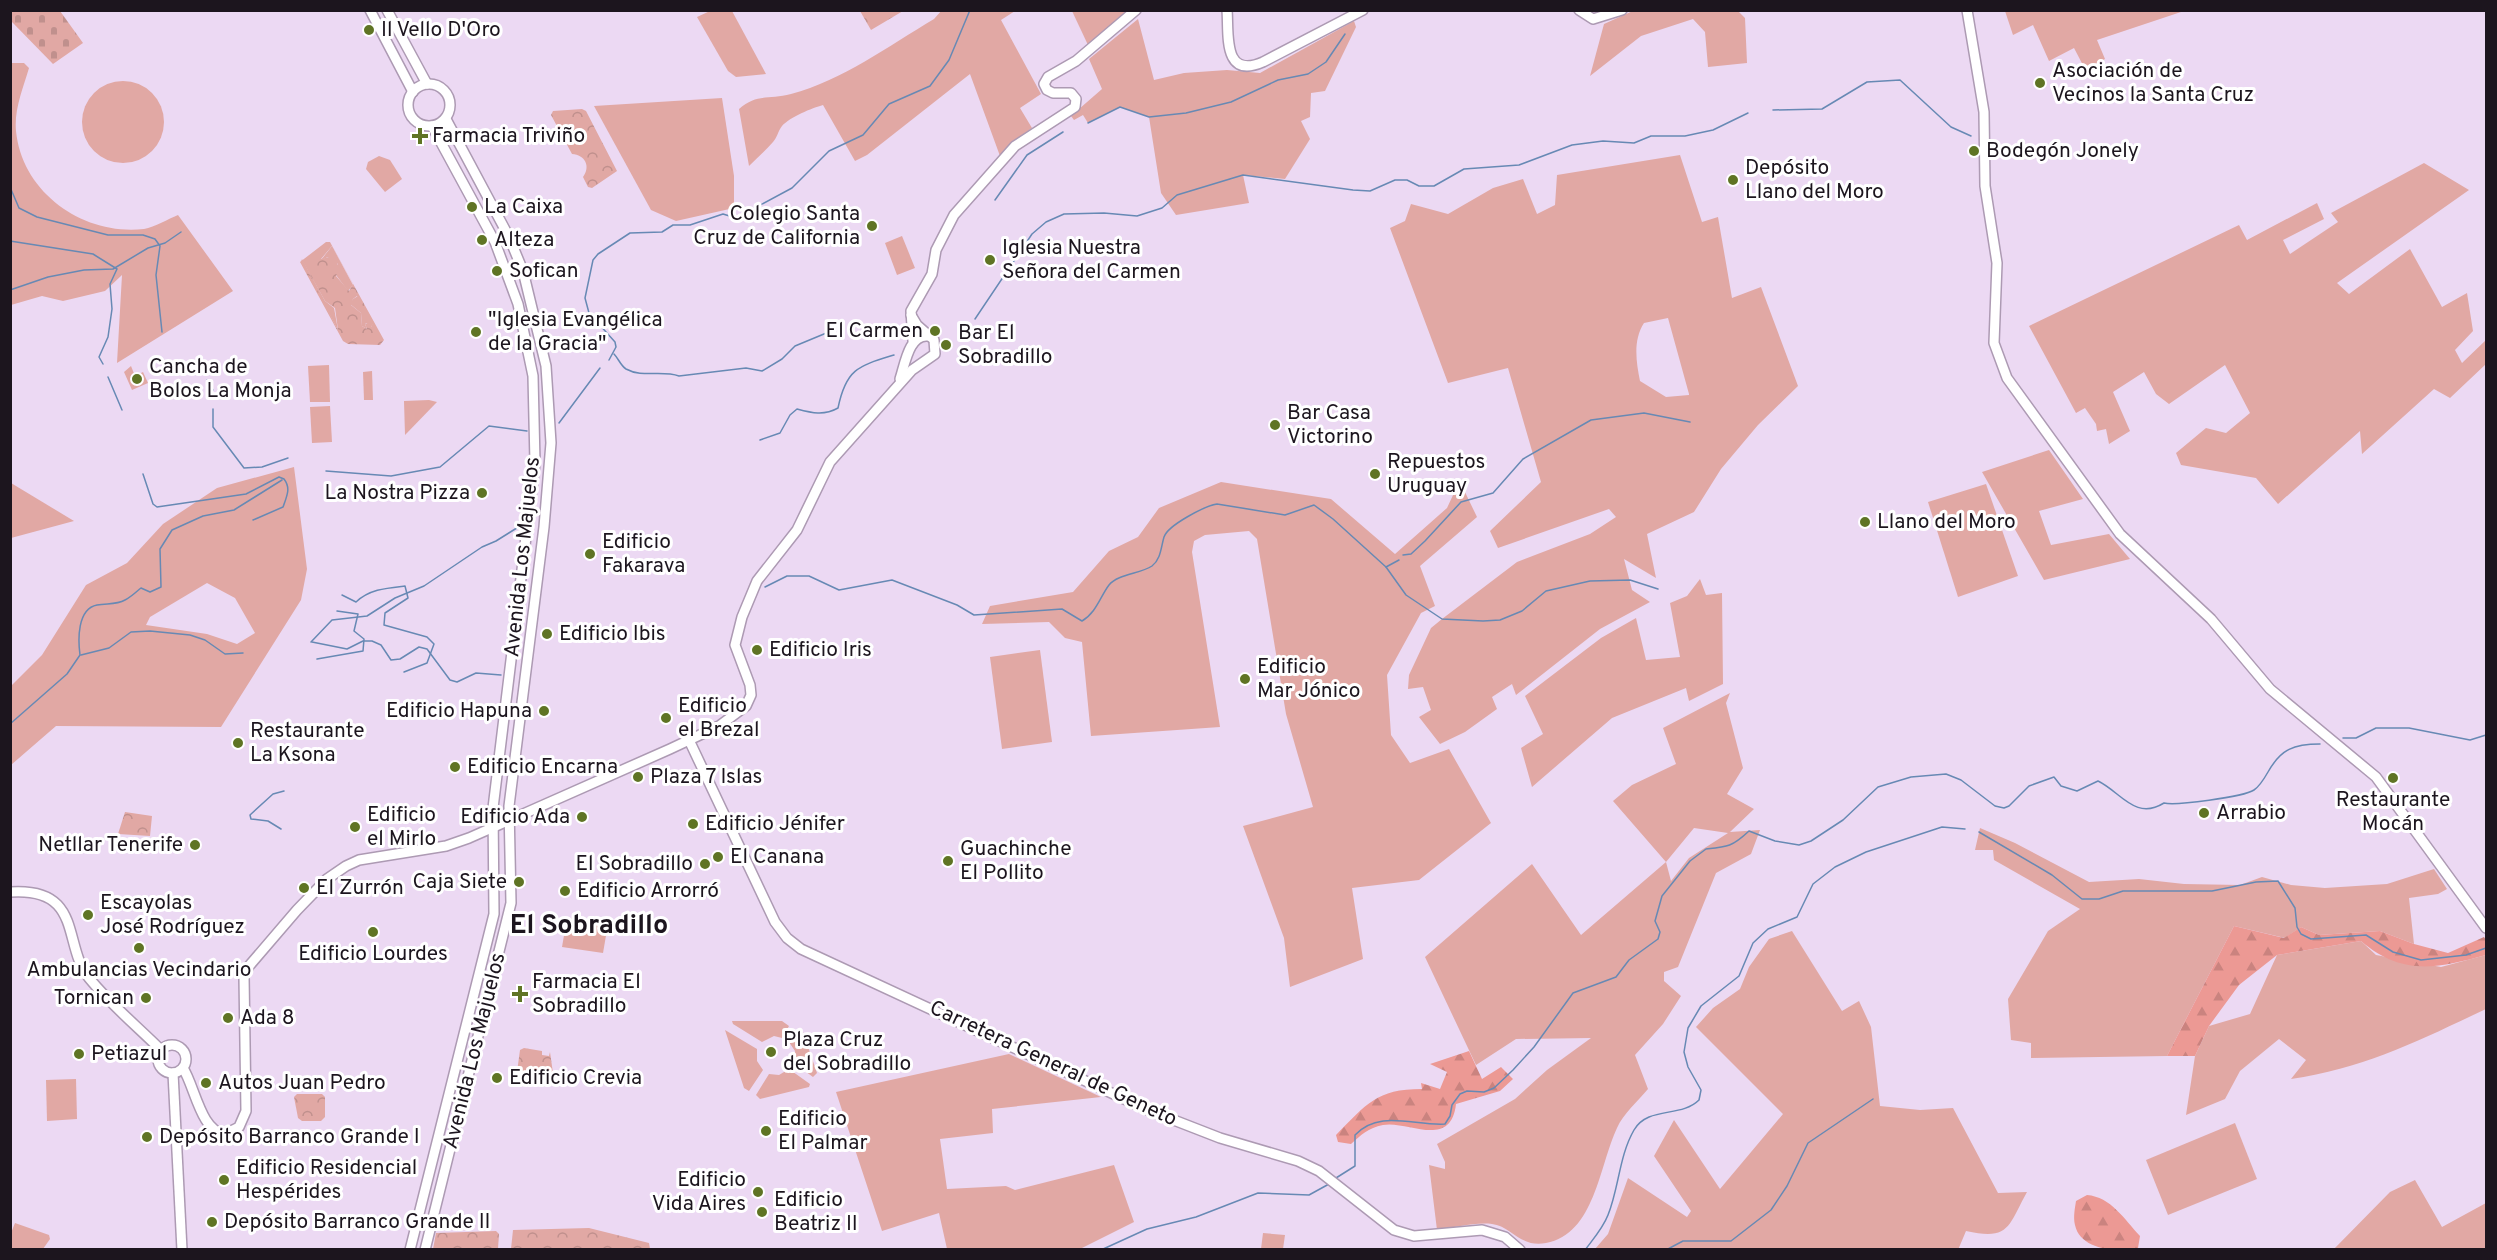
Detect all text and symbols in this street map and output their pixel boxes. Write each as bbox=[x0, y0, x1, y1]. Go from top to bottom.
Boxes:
place label: Il Vello D'Oro bbox=[381, 17, 501, 44]
marker: Il Vello D'Oro bbox=[362, 23, 376, 37]
place label: Asociación de Vecinos la Santa Cruz bbox=[2052, 58, 2254, 109]
marker: Asociación de Vecinos la Santa Cruz bbox=[2033, 76, 2047, 90]
place label: Farmacia Triviño bbox=[432, 123, 585, 150]
marker: Farmacia Triviño bbox=[413, 129, 427, 143]
place label: Bodegón Jonely bbox=[1986, 138, 2139, 165]
marker: Bodegón Jonely bbox=[1967, 144, 1981, 158]
place label: Depósito Llano del Moro bbox=[1745, 155, 1884, 206]
marker: Depósito Llano del Moro bbox=[1726, 173, 1740, 187]
place label: La Caixa bbox=[484, 194, 563, 221]
marker: La Caixa bbox=[465, 200, 479, 214]
place label: Colegio Santa Cruz de California bbox=[693, 201, 860, 252]
marker: Colegio Santa Cruz de California bbox=[865, 219, 879, 233]
place label: Alteza bbox=[494, 227, 554, 254]
marker: Alteza bbox=[475, 233, 489, 247]
place label: Iglesia Nuestra Señora del Carmen bbox=[1002, 235, 1181, 286]
marker: Iglesia Nuestra Señora del Carmen bbox=[983, 253, 997, 267]
place label: Sofican bbox=[509, 258, 579, 285]
marker: Sofican bbox=[490, 264, 504, 278]
place label: "Iglesia Evangélica de la Gracia" bbox=[488, 307, 662, 358]
place label: El Carmen bbox=[826, 318, 923, 345]
place label: Bar El Sobradillo bbox=[958, 320, 1053, 371]
marker: El Carmen bbox=[928, 324, 942, 338]
marker: "Iglesia Evangélica de la Gracia" bbox=[469, 325, 483, 339]
marker: Bar El Sobradillo bbox=[939, 338, 953, 352]
place label: Cancha de Bolos La Monja bbox=[149, 354, 292, 405]
marker: Cancha de Bolos La Monja bbox=[130, 372, 144, 386]
place label: Bar Casa Victorino bbox=[1287, 400, 1373, 451]
marker: Bar Casa Victorino bbox=[1268, 418, 1282, 432]
place label: Repuestos Uruguay bbox=[1387, 449, 1485, 500]
street label: Avenida Los Majuelos bbox=[499, 455, 547, 659]
marker: Repuestos Uruguay bbox=[1368, 467, 1382, 481]
place label: La Nostra Pizza bbox=[325, 480, 470, 507]
marker: La Nostra Pizza bbox=[475, 486, 489, 500]
place label: Llano del Moro bbox=[1877, 509, 2016, 536]
marker: Llano del Moro bbox=[1858, 515, 1872, 529]
place label: Edificio Fakarava bbox=[602, 529, 685, 580]
marker: Edificio Fakarava bbox=[583, 547, 597, 561]
place label: Edificio Ibis bbox=[559, 621, 666, 648]
marker: Edificio Ibis bbox=[540, 627, 554, 641]
place label: Edificio Iris bbox=[769, 637, 872, 664]
marker: Edificio Iris bbox=[750, 643, 764, 657]
place label: Edificio Mar Jónico bbox=[1257, 654, 1360, 705]
marker: Edificio Mar Jónico bbox=[1238, 672, 1252, 686]
place label: Edificio el Brezal bbox=[678, 693, 759, 744]
place label: Edificio Hapuna bbox=[386, 698, 532, 725]
marker: Edificio Hapuna bbox=[537, 704, 551, 718]
marker: Edificio el Brezal bbox=[659, 711, 673, 725]
place label: Restaurante La Ksona bbox=[250, 718, 365, 769]
marker: Restaurante La Ksona bbox=[231, 736, 245, 750]
place label: Edificio Encarna bbox=[467, 754, 618, 781]
marker: Edificio Encarna bbox=[448, 760, 462, 774]
place label: Plaza 7 Islas bbox=[650, 764, 762, 791]
marker: Plaza 7 Islas bbox=[631, 770, 645, 784]
marker: Restaurante Mocán bbox=[2386, 771, 2400, 785]
place label: Restaurante Mocán bbox=[2336, 787, 2450, 838]
place label: Arrabio bbox=[2216, 800, 2286, 827]
place label: Edificio el Mirlo bbox=[367, 802, 436, 853]
place label: Edificio Ada bbox=[460, 804, 570, 831]
marker: Arrabio bbox=[2197, 806, 2211, 820]
marker: Edificio Ada bbox=[575, 810, 589, 824]
place label: Edificio Jénifer bbox=[705, 811, 845, 838]
marker: Edificio Jénifer bbox=[686, 817, 700, 831]
marker: Edificio el Mirlo bbox=[348, 820, 362, 834]
place label: Netllar Tenerife bbox=[38, 832, 183, 859]
place label: Guachinche El Pollito bbox=[960, 836, 1072, 887]
marker: Netllar Tenerife bbox=[188, 838, 202, 852]
place label: El Canana bbox=[730, 844, 824, 871]
marker: El Canana bbox=[711, 850, 725, 864]
place label: El Sobradillo bbox=[575, 851, 693, 878]
marker: Guachinche El Pollito bbox=[941, 854, 955, 868]
marker: El Sobradillo bbox=[698, 857, 712, 871]
place label: Caja Siete bbox=[412, 869, 507, 896]
place label: El Zurrón bbox=[316, 875, 404, 902]
marker: Caja Siete bbox=[512, 875, 526, 889]
place label: Edificio Arrorró bbox=[577, 878, 719, 905]
marker: El Zurrón bbox=[297, 881, 311, 895]
marker: Edificio Arrorró bbox=[558, 884, 572, 898]
place label: Escayolas José Rodríguez bbox=[100, 890, 245, 941]
marker: Escayolas José Rodríguez bbox=[81, 908, 95, 922]
district label: El Sobradillo bbox=[510, 909, 668, 943]
marker: Edificio Lourdes bbox=[366, 925, 380, 939]
marker: Ambulancias Vecindario bbox=[132, 941, 146, 955]
place label: Edificio Lourdes bbox=[298, 941, 448, 968]
street label: Avenida Los Majuelos bbox=[438, 950, 512, 1152]
place label: Ambulancias Vecindario bbox=[26, 957, 252, 984]
place label: Farmacia El Sobradillo bbox=[532, 969, 641, 1020]
place label: Tornican bbox=[53, 985, 134, 1012]
marker: Farmacia El Sobradillo bbox=[513, 987, 527, 1001]
marker: Tornican bbox=[139, 991, 153, 1005]
street label: Carretera General de Geneto bbox=[925, 995, 1181, 1133]
place label: Ada 8 bbox=[240, 1005, 295, 1032]
marker: Ada 8 bbox=[221, 1011, 235, 1025]
place label: Plaza Cruz del Sobradillo bbox=[783, 1027, 911, 1078]
place label: Petiazul bbox=[91, 1041, 167, 1068]
marker: Plaza Cruz del Sobradillo bbox=[764, 1045, 778, 1059]
marker: Petiazul bbox=[72, 1047, 86, 1061]
place label: Edificio Crevia bbox=[509, 1065, 642, 1092]
place label: Autos Juan Pedro bbox=[218, 1070, 386, 1097]
marker: Edificio Crevia bbox=[490, 1071, 504, 1085]
marker: Autos Juan Pedro bbox=[199, 1076, 213, 1090]
place label: Edificio El Palmar bbox=[778, 1106, 868, 1157]
place label: Depósito Barranco Grande I bbox=[159, 1124, 420, 1151]
marker: Edificio El Palmar bbox=[759, 1124, 773, 1138]
marker: Depósito Barranco Grande I bbox=[140, 1130, 154, 1144]
place label: Edificio Residencial Hespérides bbox=[236, 1155, 417, 1206]
place label: Edificio Vida Aires bbox=[652, 1167, 746, 1218]
marker: Edificio Residencial Hespérides bbox=[217, 1173, 231, 1187]
marker: Edificio Vida Aires bbox=[751, 1185, 765, 1199]
place label: Edificio Beatriz II bbox=[774, 1187, 858, 1238]
marker: Edificio Beatriz II bbox=[755, 1205, 769, 1219]
place label: Depósito Barranco Grande II bbox=[224, 1209, 490, 1236]
marker: Depósito Barranco Grande II bbox=[205, 1215, 219, 1229]

